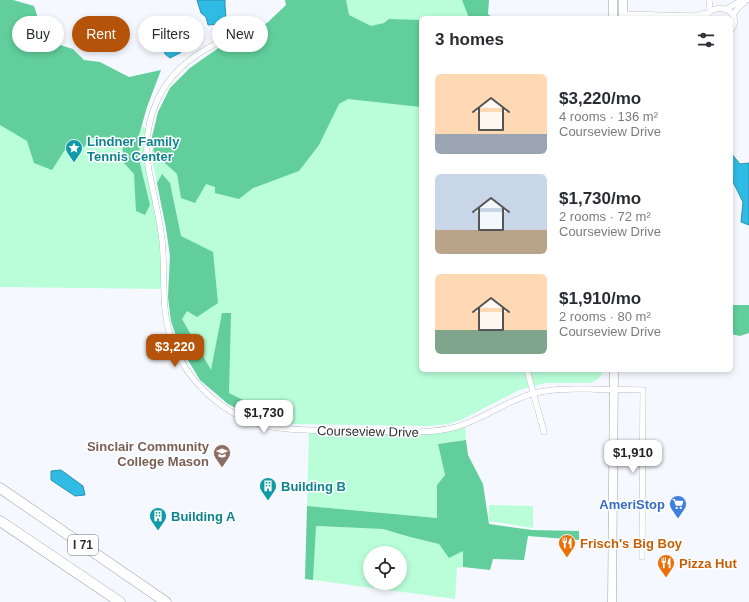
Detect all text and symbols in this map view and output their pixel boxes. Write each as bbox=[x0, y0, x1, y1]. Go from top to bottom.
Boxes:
chip: Buy bbox=[12, 16, 64, 52]
chip: Rent bbox=[72, 16, 130, 52]
chip: Filters bbox=[138, 16, 204, 52]
chip: New bbox=[212, 16, 268, 52]
icon: filters bbox=[695, 29, 717, 51]
text: 3 homes bbox=[435, 30, 504, 49]
text: $3,220/mo bbox=[559, 89, 641, 108]
icon: home bbox=[467, 90, 515, 138]
text: 4 rooms · 136 m² bbox=[559, 109, 658, 124]
text: Courseview Drive bbox=[559, 124, 661, 139]
place label: Lindner Family Tennis Center bbox=[87, 134, 180, 164]
place icon: Lindner Family Tennis Center bbox=[64, 138, 84, 163]
text: $1,730/mo bbox=[559, 189, 641, 208]
icon: home bbox=[467, 190, 515, 238]
text: 2 rooms · 72 m² bbox=[559, 209, 651, 224]
text: Courseview Drive bbox=[559, 224, 661, 239]
text: $1,910/mo bbox=[559, 289, 641, 308]
icon: home bbox=[467, 290, 515, 338]
text: 2 rooms · 80 m² bbox=[559, 309, 651, 324]
text: Courseview Drive bbox=[559, 324, 661, 339]
pin: $3,220 bbox=[142, 334, 208, 368]
text: $3,220 bbox=[155, 339, 195, 354]
pin: $1,730 bbox=[231, 400, 297, 434]
text: $1,730 bbox=[244, 405, 284, 420]
street label: Courseview Drive bbox=[317, 423, 419, 440]
place label: Sinclair Community College Mason bbox=[87, 439, 210, 469]
pin: $1,910 bbox=[600, 440, 666, 474]
school or university icon: Sinclair Community College Mason bbox=[212, 443, 232, 468]
text: $1,910 bbox=[613, 445, 653, 460]
building icon: Building B bbox=[258, 476, 278, 501]
place label: Building B bbox=[281, 479, 346, 494]
supermarket icon: AmeriStop bbox=[668, 494, 688, 519]
place label: AmeriStop bbox=[599, 497, 665, 512]
building icon: Building A bbox=[148, 506, 168, 531]
place label: Building A bbox=[171, 509, 236, 524]
restaurant icon: Frisch's Big Boy bbox=[557, 533, 577, 558]
road number: I 71 bbox=[68, 535, 98, 555]
place label: Frisch's Big Boy bbox=[580, 536, 683, 551]
map controls bbox=[363, 546, 407, 590]
button: locate bbox=[363, 546, 407, 590]
restaurant icon: Pizza Hut bbox=[656, 553, 676, 578]
place label: Pizza Hut bbox=[679, 556, 737, 571]

